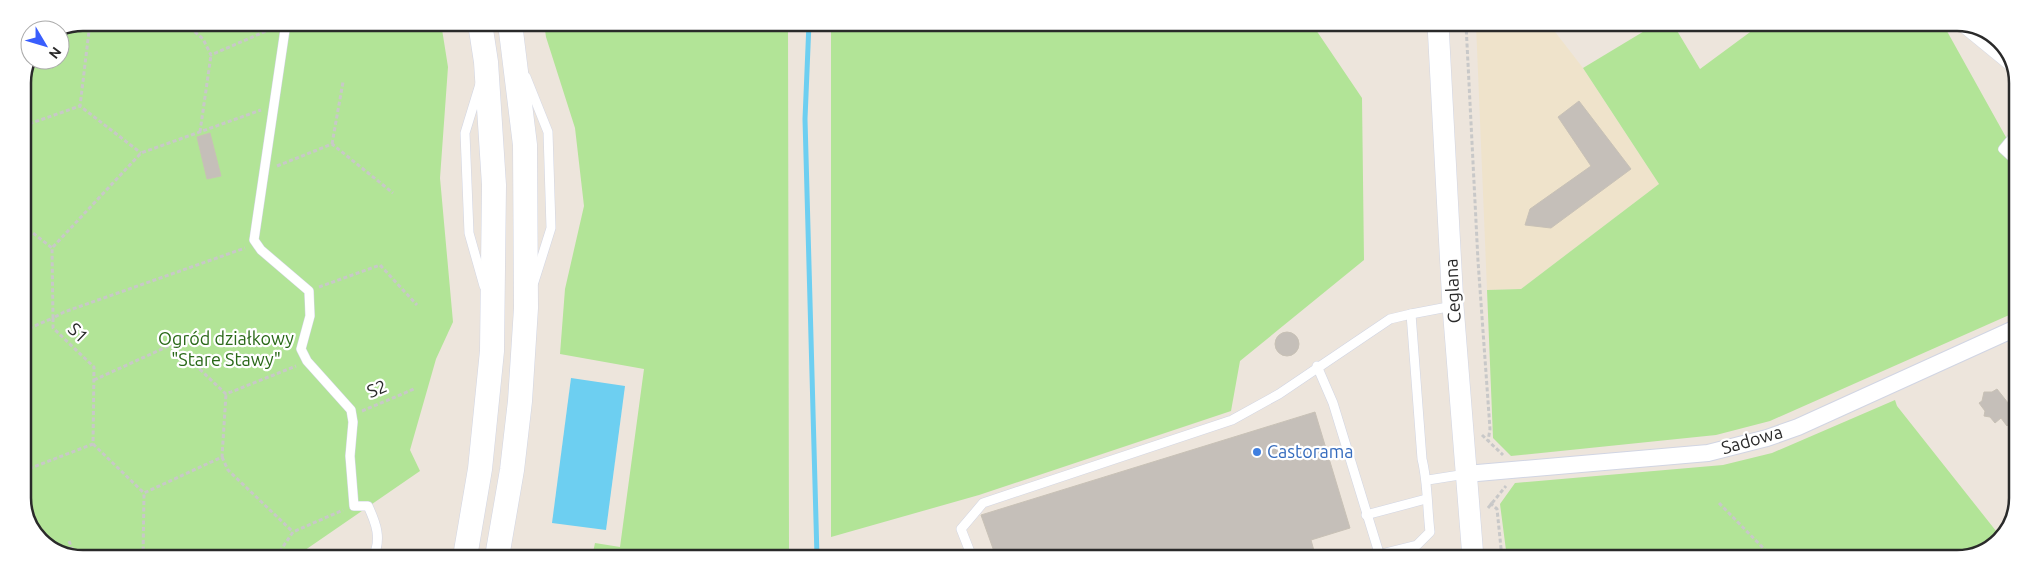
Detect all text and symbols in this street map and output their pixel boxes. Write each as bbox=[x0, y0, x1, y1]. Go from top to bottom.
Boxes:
north arrow bbox=[20, 20, 70, 70]
text: N bbox=[46, 44, 65, 62]
street label: Ceglana bbox=[1440, 258, 1464, 324]
street label: S1 bbox=[65, 318, 93, 346]
park label: Ogród działkowy "Stare Stawy" bbox=[158, 328, 294, 369]
street label: S2 bbox=[364, 375, 390, 401]
street label: Sadowa bbox=[1719, 421, 1785, 457]
place label: Castorama bbox=[1267, 441, 1354, 461]
marker: Castorama bbox=[1251, 446, 1263, 458]

